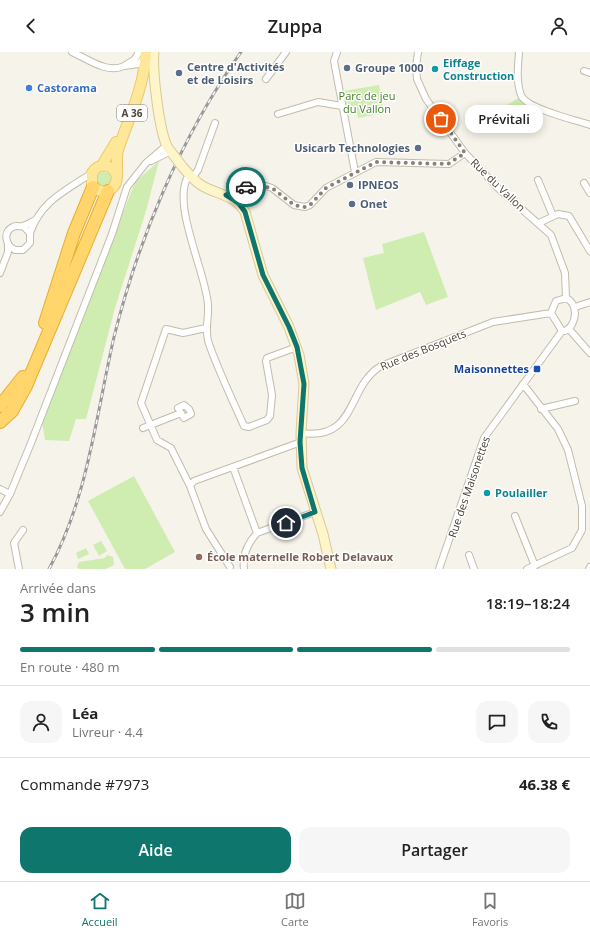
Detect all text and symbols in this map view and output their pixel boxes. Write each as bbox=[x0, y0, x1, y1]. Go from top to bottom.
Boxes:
text: Zuppa bbox=[268, 14, 322, 38]
icon: back bbox=[20, 15, 42, 37]
icon: person bbox=[548, 15, 570, 37]
place label: Eiffage Construction bbox=[443, 55, 514, 83]
place label: Centre d'Activités et de Loisirs bbox=[187, 59, 285, 87]
place label: Groupe 1000 bbox=[355, 60, 423, 75]
marker: Groupe 1000 bbox=[342, 63, 352, 73]
marker: Eiffage Construction bbox=[430, 64, 440, 74]
marker: Centre d'Activités et de Loisirs bbox=[174, 68, 184, 78]
place label: Castorama bbox=[37, 80, 97, 95]
marker: Castorama bbox=[24, 83, 34, 93]
park label: Parc de jeu du Vallon bbox=[339, 88, 395, 116]
pin bbox=[424, 102, 458, 136]
road number: A 36 bbox=[117, 105, 147, 121]
callout: Prévitali bbox=[465, 105, 543, 133]
icon: bag bbox=[430, 108, 452, 130]
text: Prévitali bbox=[478, 110, 530, 128]
place label: Usicarb Technologies bbox=[294, 140, 411, 155]
marker: Usicarb Technologies bbox=[413, 143, 423, 153]
street label: Rue du Vallon bbox=[468, 155, 529, 215]
courier bbox=[226, 167, 266, 207]
icon: car bbox=[235, 176, 257, 198]
place label: IPNEOS bbox=[358, 177, 398, 192]
marker: IPNEOS bbox=[345, 180, 355, 190]
place label: Onet bbox=[360, 196, 387, 211]
marker: Onet bbox=[347, 199, 357, 209]
street label: Rue des Bosquets bbox=[378, 325, 468, 374]
place label: Maisonnettes bbox=[454, 361, 530, 376]
marker: Maisonnettes bbox=[532, 364, 542, 374]
street label: Rue des Maisonettes bbox=[444, 434, 493, 540]
place label: Poulailler bbox=[495, 485, 548, 500]
marker: Poulailler bbox=[482, 488, 492, 498]
pin bbox=[269, 506, 303, 540]
icon: home bbox=[275, 512, 297, 534]
place label: École maternelle Robert Delavaux bbox=[207, 549, 394, 564]
marker: École maternelle Robert Delavaux bbox=[194, 552, 204, 562]
text: Arrivée dans bbox=[20, 579, 96, 597]
text: 18:19–18:24 bbox=[486, 593, 570, 613]
text: 3 min bbox=[20, 594, 90, 630]
text: En route · 480 m bbox=[20, 658, 120, 676]
button: person bbox=[20, 701, 62, 743]
button: chat bbox=[476, 701, 518, 743]
button: phone bbox=[528, 701, 570, 743]
text: Léa bbox=[72, 703, 98, 723]
text: Livreur · 4.4 bbox=[72, 723, 143, 741]
text: Commande #7973 bbox=[20, 774, 149, 794]
text: 46.38 € bbox=[519, 774, 570, 794]
button: Aide bbox=[20, 827, 291, 873]
button: Partager bbox=[299, 827, 570, 873]
tab: Accueil bbox=[82, 890, 118, 929]
tab: Carte bbox=[281, 890, 309, 929]
tab: Favoris bbox=[472, 890, 508, 929]

